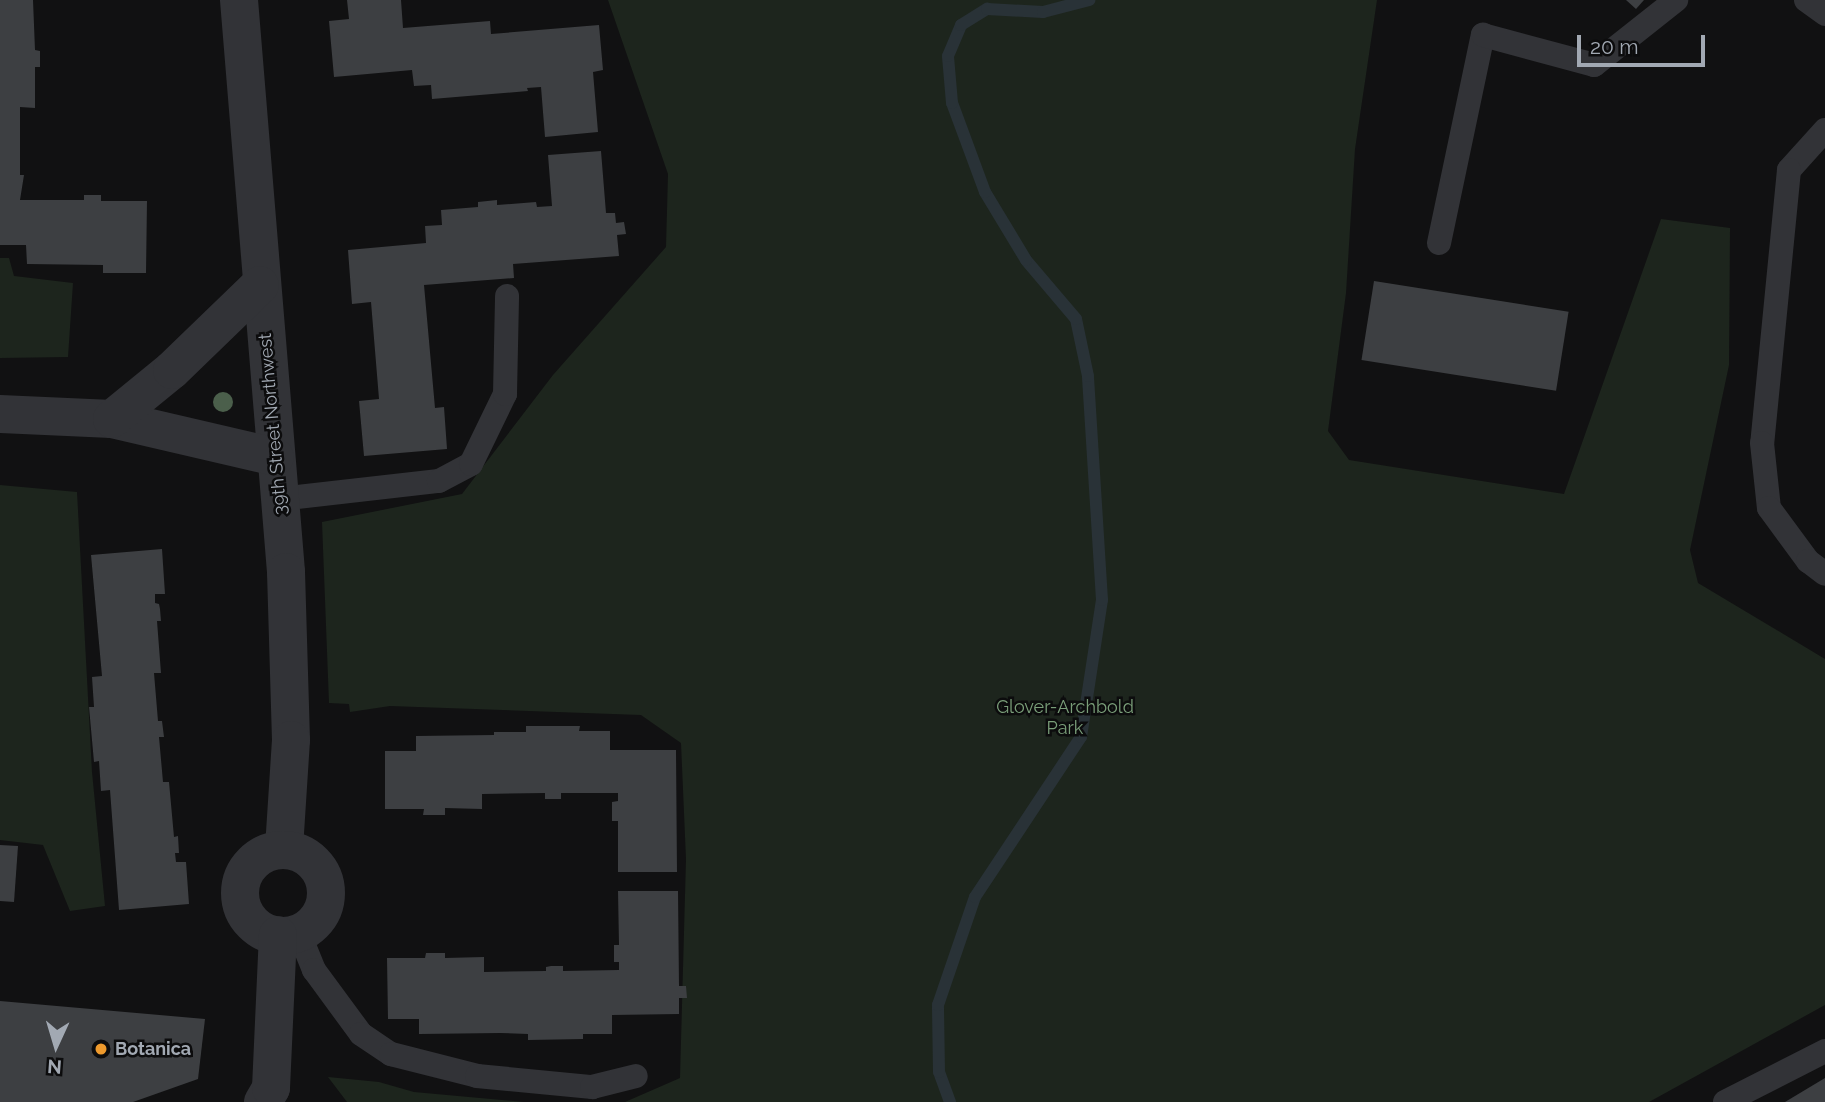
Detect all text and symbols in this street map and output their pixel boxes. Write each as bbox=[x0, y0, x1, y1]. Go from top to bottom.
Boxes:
scale bar bbox=[1580, 21, 1708, 65]
text: 20 m bbox=[1590, 34, 1638, 59]
street label: 39th Street Northwest bbox=[254, 332, 292, 516]
park label: Glover-Archbold Park bbox=[996, 697, 1134, 740]
north arrow bbox=[21, 1011, 91, 1081]
place label: Botanica bbox=[115, 1038, 191, 1060]
marker: Botanica bbox=[93, 1041, 109, 1057]
text: N bbox=[47, 1055, 63, 1078]

